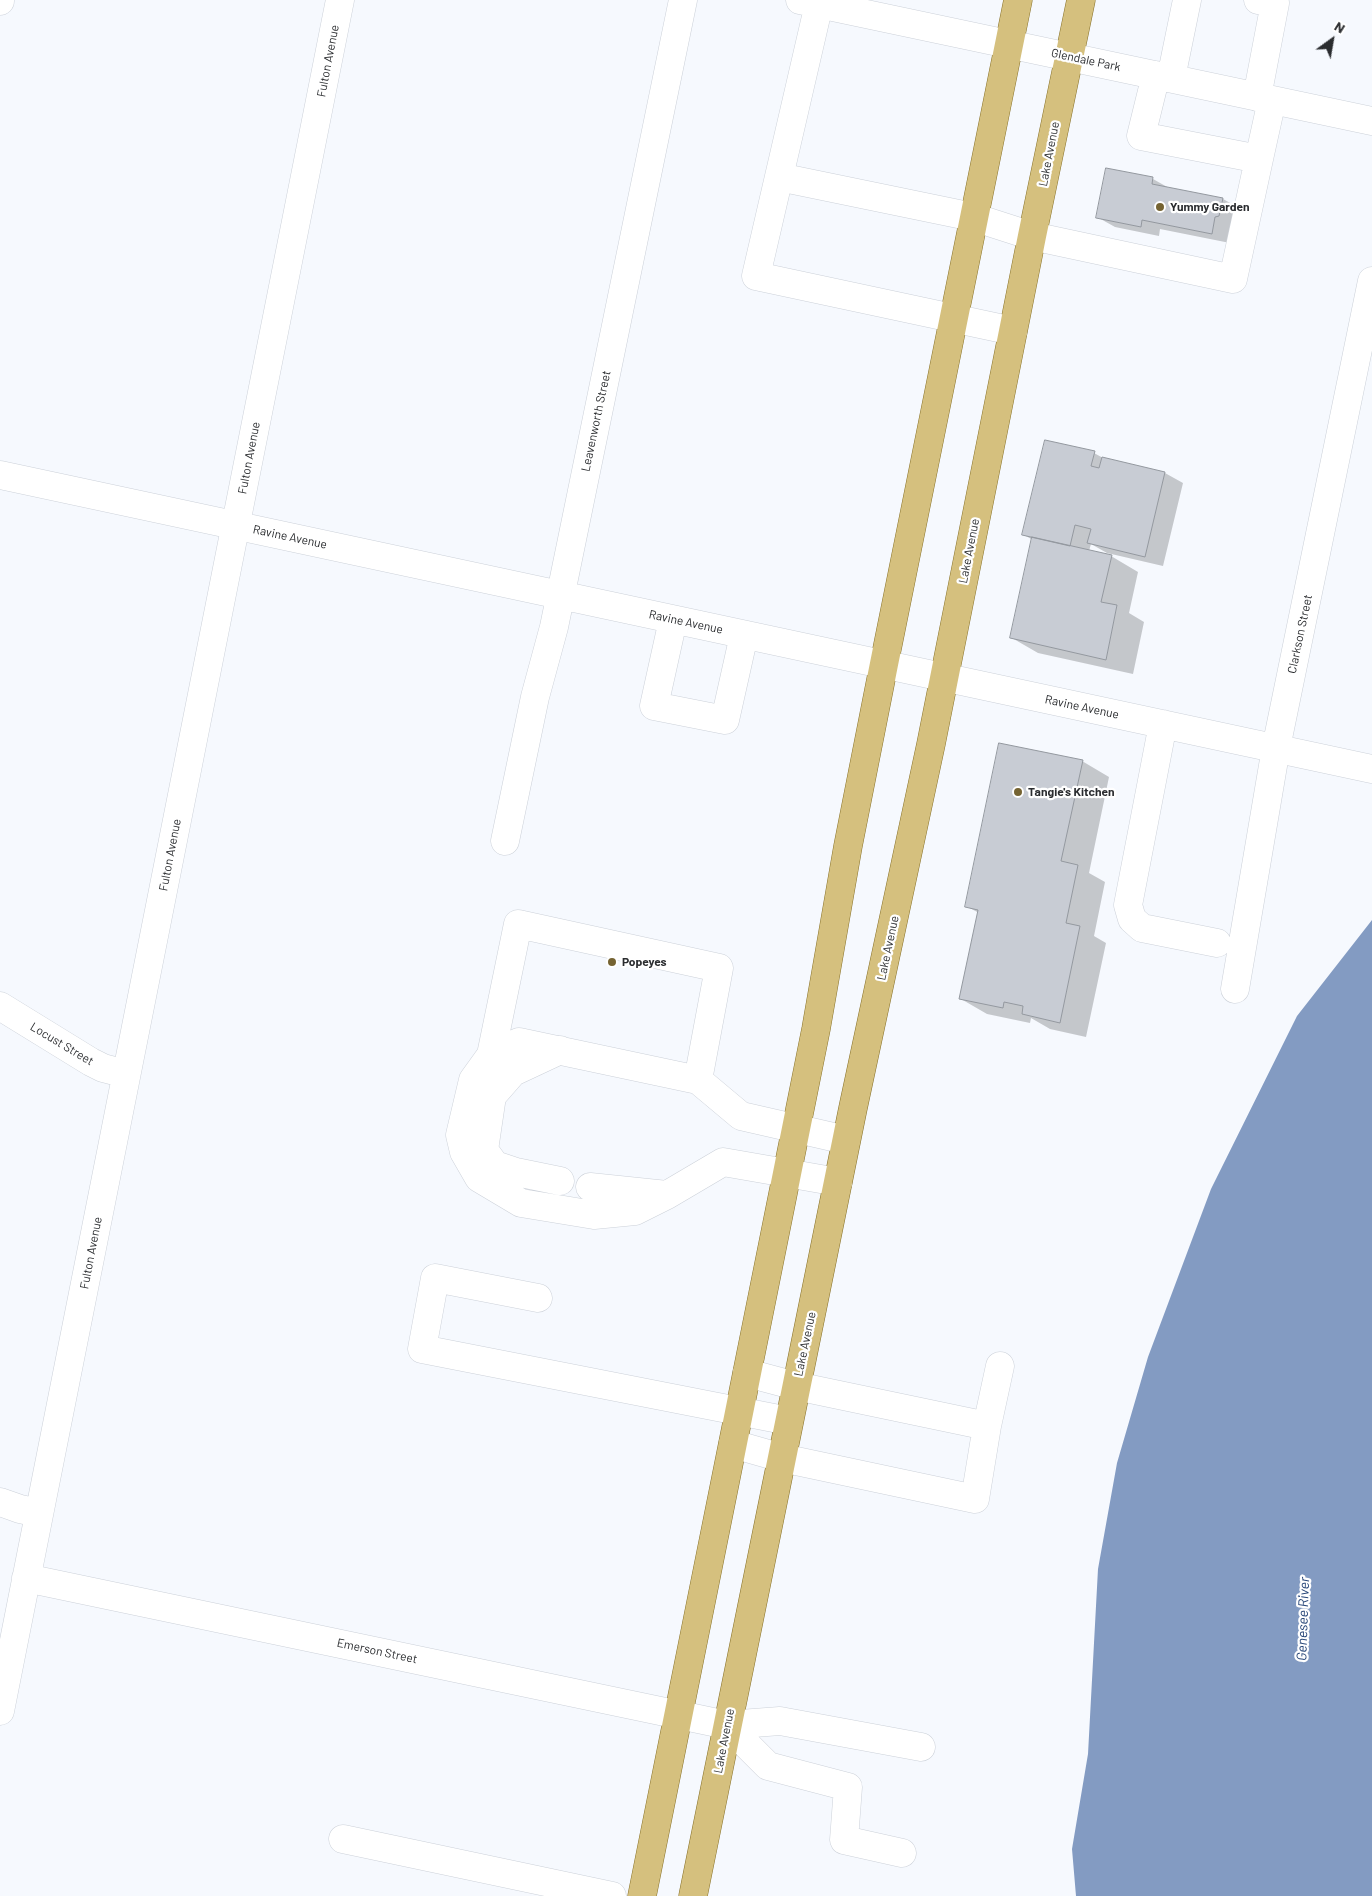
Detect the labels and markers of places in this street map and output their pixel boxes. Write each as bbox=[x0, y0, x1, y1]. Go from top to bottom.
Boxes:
place label: Yummy Garden bbox=[1170, 200, 1250, 214]
marker: Yummy Garden bbox=[1154, 201, 1166, 213]
place label: Tangie's Kitchen bbox=[1028, 785, 1115, 799]
marker: Tangie's Kitchen bbox=[1012, 786, 1024, 798]
place label: Popeyes bbox=[622, 955, 667, 969]
marker: Popeyes bbox=[606, 956, 618, 968]

